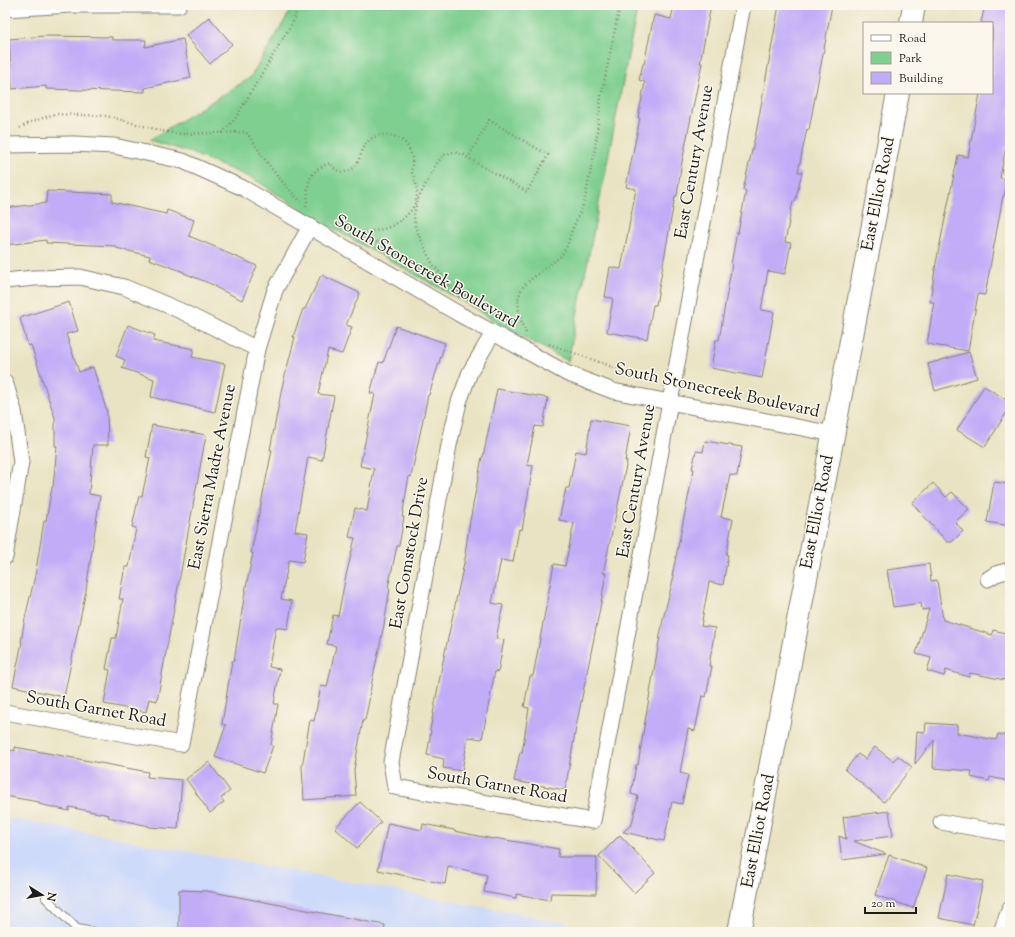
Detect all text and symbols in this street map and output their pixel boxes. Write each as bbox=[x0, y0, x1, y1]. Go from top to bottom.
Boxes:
legend bbox=[863, 22, 993, 94]
text: Road bbox=[899, 30, 926, 48]
text: Park bbox=[899, 50, 922, 68]
text: Building bbox=[899, 70, 943, 88]
street label: East Century Avenue bbox=[670, 83, 720, 241]
street label: East Elliot Road bbox=[856, 135, 902, 253]
street label: South Stonecreek Boulevard bbox=[330, 209, 523, 335]
street label: South Stonecreek Boulevard bbox=[612, 358, 822, 425]
street label: East Sierra Madre Avenue bbox=[183, 382, 243, 572]
street label: East Century Avenue bbox=[612, 402, 662, 560]
street label: East Elliot Road bbox=[795, 453, 841, 571]
street label: East Comstock Drive bbox=[385, 475, 435, 631]
street label: South Garnet Road bbox=[24, 686, 168, 734]
street label: South Garnet Road bbox=[425, 762, 569, 810]
street label: East Elliot Road bbox=[736, 772, 782, 890]
north arrow bbox=[22, 875, 62, 915]
scale bar bbox=[865, 889, 916, 915]
text: N bbox=[42, 890, 60, 903]
text: 20 m bbox=[871, 895, 896, 913]

